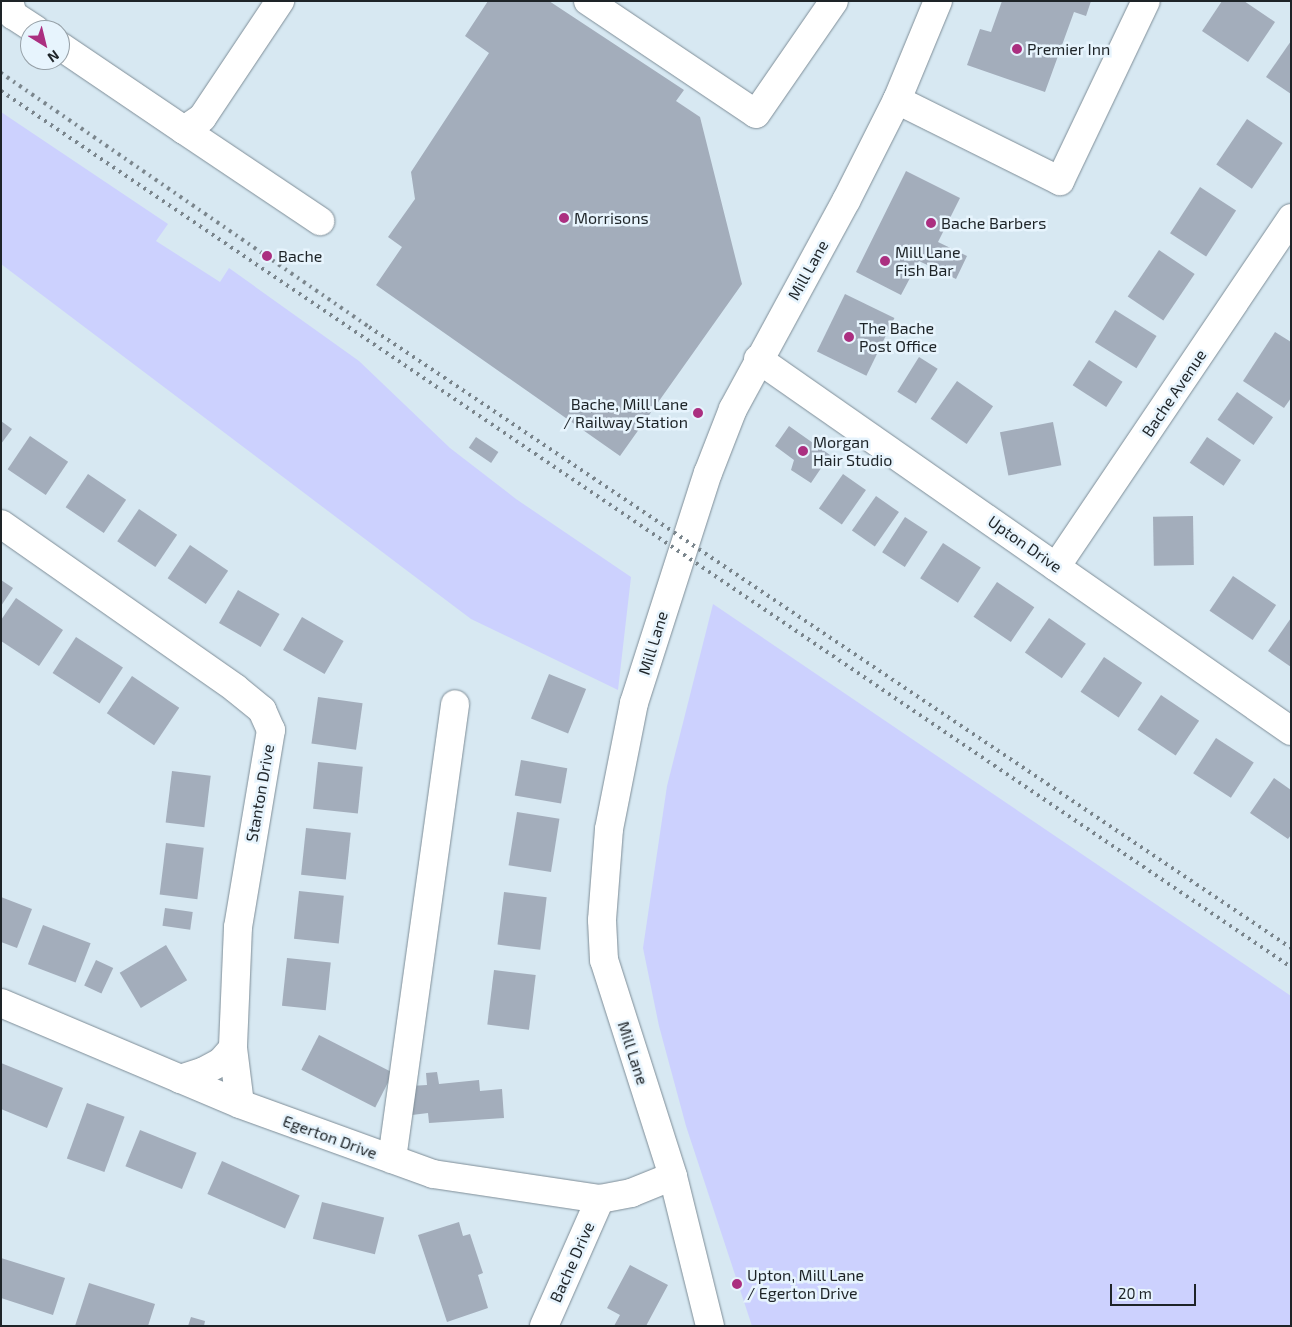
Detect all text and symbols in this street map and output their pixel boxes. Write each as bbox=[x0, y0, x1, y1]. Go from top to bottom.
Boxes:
north arrow bbox=[20, 20, 70, 70]
place label: Premier Inn bbox=[1027, 39, 1111, 59]
marker: Premier Inn bbox=[1011, 43, 1023, 55]
text: N bbox=[44, 47, 63, 67]
place label: Morrisons bbox=[574, 208, 649, 228]
marker: Morrisons bbox=[558, 212, 570, 224]
place label: Bache Barbers bbox=[941, 213, 1046, 233]
marker: Bache Barbers bbox=[925, 217, 937, 229]
street label: Mill Lane bbox=[784, 236, 832, 304]
place label: Mill Lane Fish Bar bbox=[895, 242, 961, 280]
place label: Bache bbox=[278, 246, 322, 266]
marker: Bache bbox=[260, 249, 274, 263]
marker: Mill Lane Fish Bar bbox=[879, 255, 891, 267]
place label: The Bache Post Office bbox=[859, 318, 937, 356]
marker: The Bache Post Office bbox=[843, 331, 855, 343]
street label: Bache Avenue bbox=[1138, 346, 1210, 440]
place label: Bache, Mill Lane / Railway Station bbox=[563, 394, 688, 432]
marker: Bache, Mill Lane / Railway Station bbox=[692, 407, 704, 419]
place label: Morgan Hair Studio bbox=[813, 432, 893, 470]
marker: Morgan Hair Studio bbox=[797, 445, 809, 457]
street label: Upton Drive bbox=[984, 511, 1066, 577]
street label: Mill Lane bbox=[634, 609, 672, 677]
street label: Stanton Drive bbox=[242, 743, 278, 843]
street label: Mill Lane bbox=[614, 1019, 652, 1087]
street label: Egerton Drive bbox=[280, 1111, 380, 1163]
street label: Bache Drive bbox=[546, 1219, 598, 1305]
place label: Upton, Mill Lane / Egerton Drive bbox=[747, 1265, 865, 1303]
scale bar bbox=[1112, 1274, 1198, 1306]
marker: Upton, Mill Lane / Egerton Drive bbox=[731, 1278, 743, 1290]
text: 20 m bbox=[1118, 1284, 1152, 1302]

